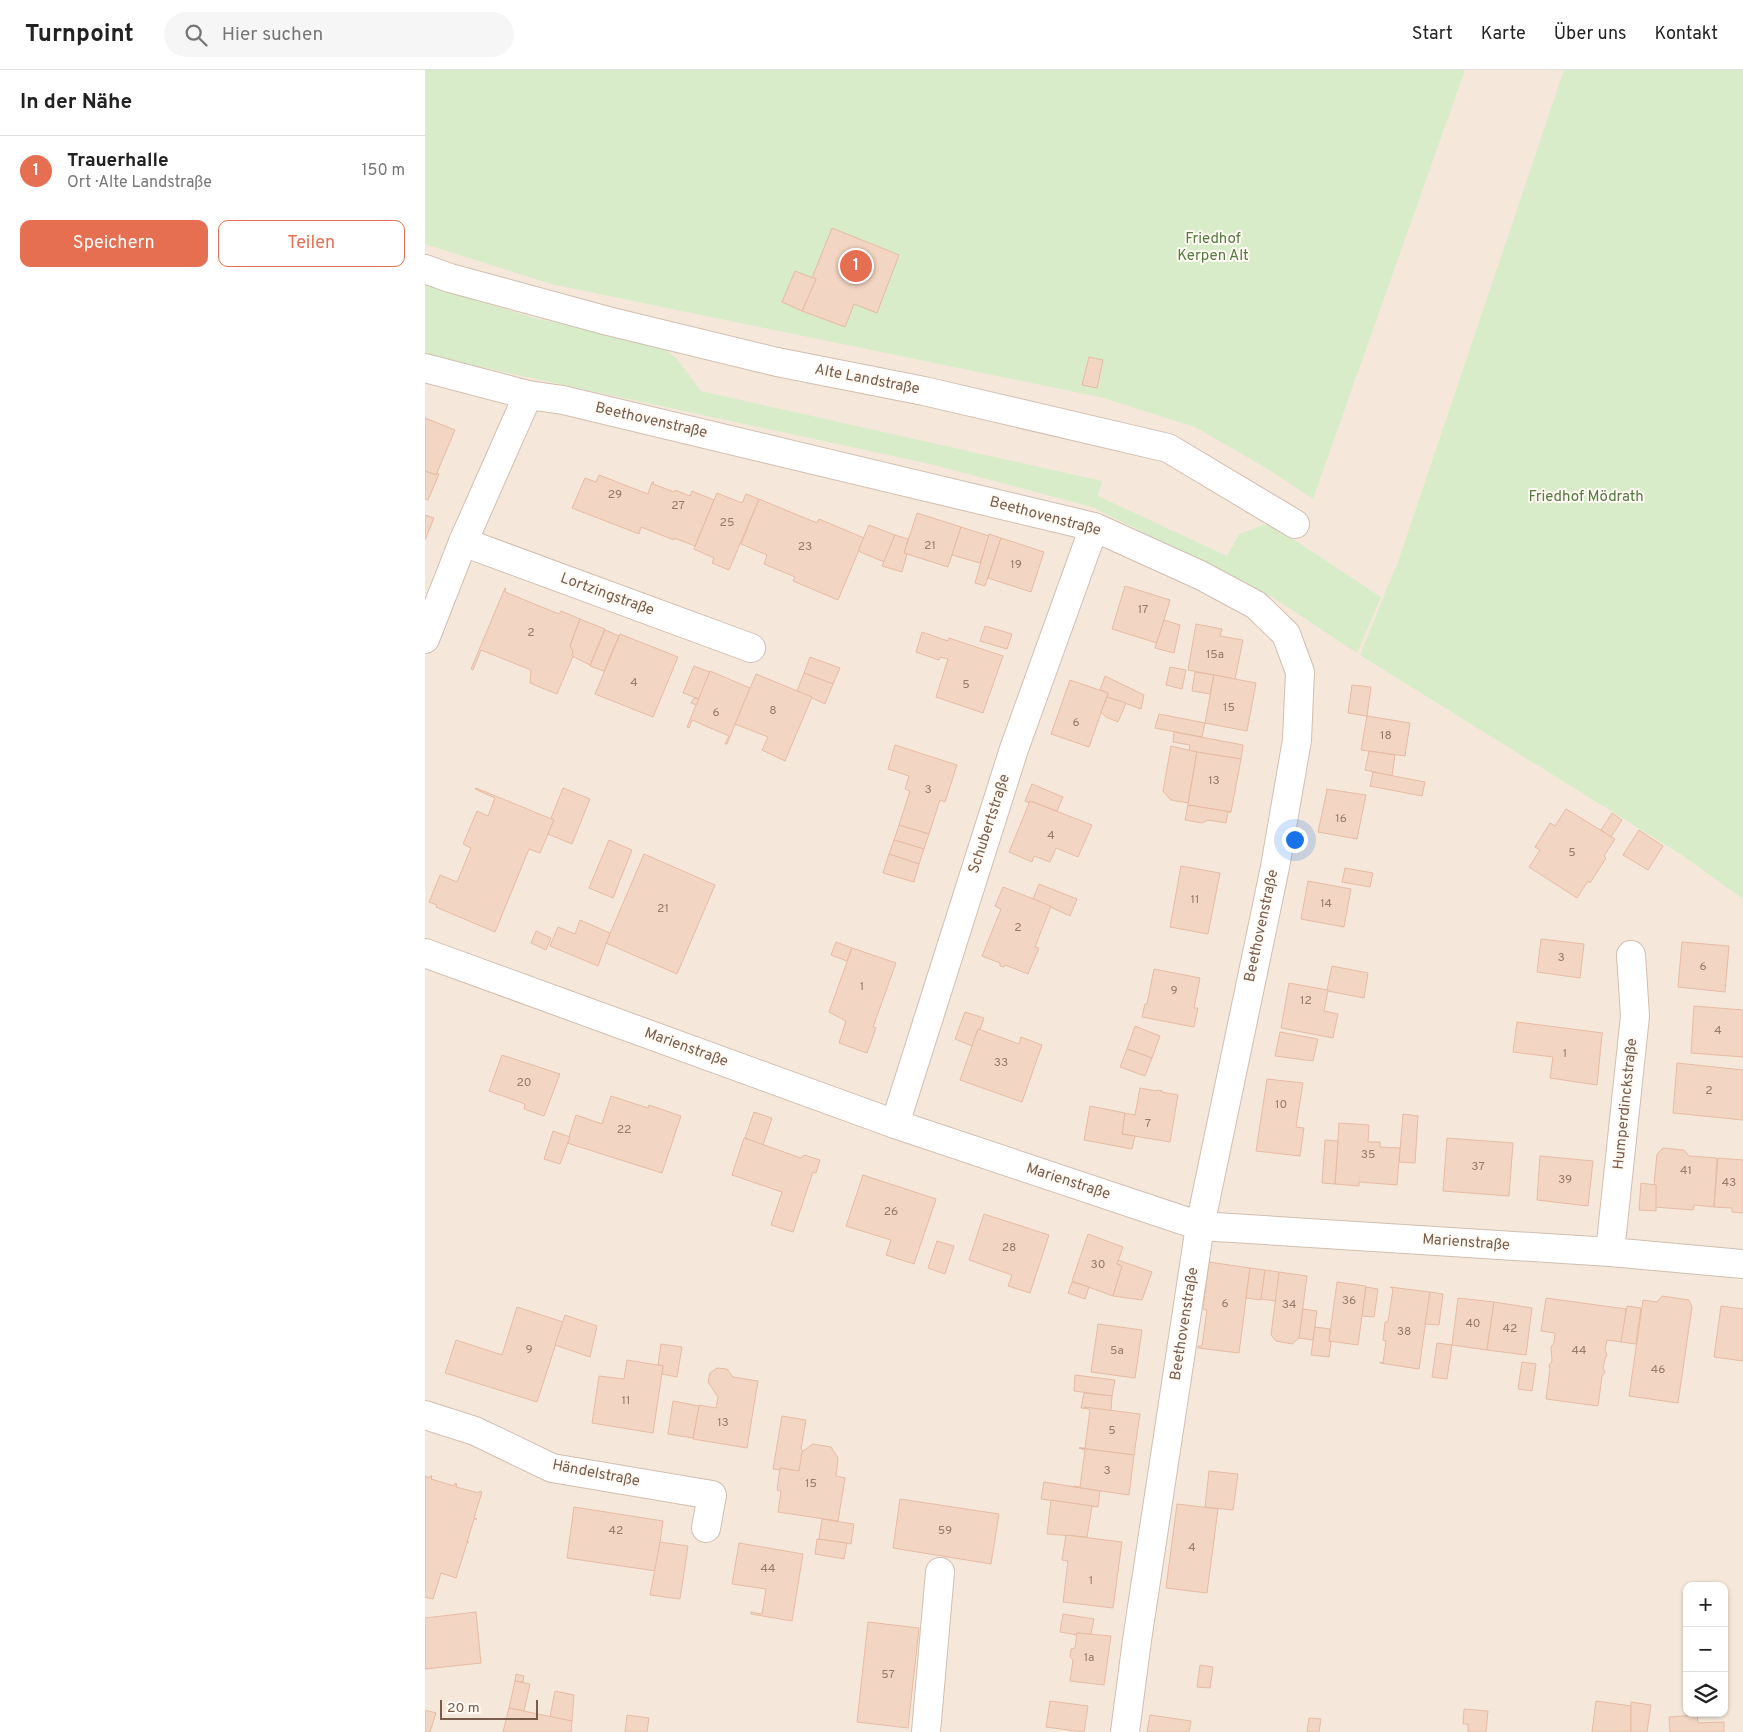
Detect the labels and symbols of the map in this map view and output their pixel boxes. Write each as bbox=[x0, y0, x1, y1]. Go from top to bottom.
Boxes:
park label: Friedhof Kerpen Alt bbox=[1177, 230, 1249, 266]
pin: 1 bbox=[840, 247, 872, 285]
street label: Alte Landstraße bbox=[813, 361, 921, 399]
street label: Beethovenstraße bbox=[593, 399, 709, 443]
house number: 29 bbox=[608, 487, 622, 503]
park label: Friedhof Mödrath bbox=[1528, 488, 1644, 507]
street label: Beethovenstraße bbox=[987, 493, 1103, 541]
house number: 27 bbox=[671, 498, 685, 514]
house number: 25 bbox=[720, 515, 734, 531]
house number: 21 bbox=[924, 538, 936, 554]
house number: 23 bbox=[798, 539, 812, 555]
house number: 19 bbox=[1010, 557, 1022, 573]
street label: Lortzingstraße bbox=[557, 569, 657, 621]
house number: 17 bbox=[1138, 602, 1148, 618]
house number: 2 bbox=[527, 625, 535, 641]
house number: 15a bbox=[1206, 647, 1224, 663]
house number: 4 bbox=[630, 675, 638, 691]
house number: 5 bbox=[962, 677, 970, 693]
house number: 15 bbox=[1223, 700, 1235, 716]
house number: 8 bbox=[769, 703, 777, 719]
house number: 6 bbox=[712, 705, 720, 721]
house number: 6 bbox=[1072, 715, 1080, 731]
house number: 18 bbox=[1380, 728, 1392, 744]
street label: Schubertstraße bbox=[965, 772, 1015, 876]
house number: 13 bbox=[1208, 773, 1220, 789]
house number: 3 bbox=[924, 782, 932, 798]
house number: 16 bbox=[1335, 811, 1347, 827]
your location bbox=[1282, 827, 1308, 853]
house number: 4 bbox=[1047, 828, 1055, 844]
house number: 5 bbox=[1568, 845, 1576, 861]
street label: Beethovenstraße bbox=[1241, 868, 1283, 984]
house number: 11 bbox=[1191, 892, 1199, 908]
house number: 14 bbox=[1320, 896, 1332, 912]
house number: 21 bbox=[657, 901, 669, 917]
house number: 2 bbox=[1014, 920, 1022, 936]
house number: 3 bbox=[1557, 950, 1565, 966]
house number: 6 bbox=[1699, 959, 1707, 975]
house number: 1 bbox=[860, 979, 864, 995]
house number: 9 bbox=[1170, 983, 1178, 999]
house number: 12 bbox=[1300, 993, 1312, 1009]
house number: 4 bbox=[1714, 1023, 1722, 1039]
street label: Marienstraße bbox=[642, 1024, 730, 1072]
street label: Humperdinckstraße bbox=[1610, 1037, 1642, 1171]
house number: 1 bbox=[1563, 1046, 1567, 1062]
house number: 33 bbox=[994, 1055, 1008, 1071]
house number: 20 bbox=[516, 1075, 532, 1091]
house number: 2 bbox=[1705, 1083, 1713, 1099]
house number: 10 bbox=[1275, 1097, 1287, 1113]
house number: 7 bbox=[1145, 1116, 1151, 1132]
house number: 22 bbox=[617, 1122, 631, 1138]
house number: 35 bbox=[1361, 1147, 1375, 1163]
street label: Marienstraße bbox=[1023, 1159, 1113, 1205]
house number: 37 bbox=[1471, 1159, 1485, 1175]
house number: 41 bbox=[1680, 1163, 1692, 1179]
house number: 39 bbox=[1558, 1172, 1572, 1188]
house number: 43 bbox=[1722, 1175, 1736, 1191]
house number: 26 bbox=[884, 1204, 898, 1220]
street label: Marienstraße bbox=[1422, 1230, 1510, 1256]
house number: 28 bbox=[1002, 1240, 1016, 1256]
house number: 30 bbox=[1091, 1257, 1105, 1273]
street label: Beethovenstraße bbox=[1167, 1266, 1203, 1382]
house number: 36 bbox=[1342, 1293, 1356, 1309]
house number: 6 bbox=[1221, 1296, 1229, 1312]
house number: 34 bbox=[1282, 1297, 1296, 1313]
house number: 40 bbox=[1465, 1316, 1481, 1332]
house number: 42 bbox=[1503, 1321, 1517, 1337]
house number: 38 bbox=[1397, 1324, 1411, 1340]
house number: 9 bbox=[525, 1342, 533, 1358]
house number: 5a bbox=[1110, 1343, 1124, 1359]
house number: 44 bbox=[1572, 1343, 1586, 1359]
house number: 46 bbox=[1651, 1362, 1665, 1378]
house number: 11 bbox=[622, 1393, 630, 1409]
house number: 13 bbox=[717, 1415, 729, 1431]
house number: 5 bbox=[1108, 1423, 1116, 1439]
street label: Händelstraße bbox=[551, 1456, 641, 1492]
house number: 3 bbox=[1103, 1463, 1111, 1479]
house number: 15 bbox=[805, 1476, 817, 1492]
house number: 42 bbox=[609, 1523, 623, 1539]
house number: 59 bbox=[938, 1523, 952, 1539]
house number: 4 bbox=[1188, 1540, 1196, 1556]
house number: 44 bbox=[761, 1561, 775, 1577]
house number: 1 bbox=[1089, 1573, 1093, 1589]
house number: 1a bbox=[1084, 1650, 1094, 1666]
house number: 57 bbox=[881, 1667, 895, 1683]
scale bar bbox=[440, 1697, 537, 1720]

